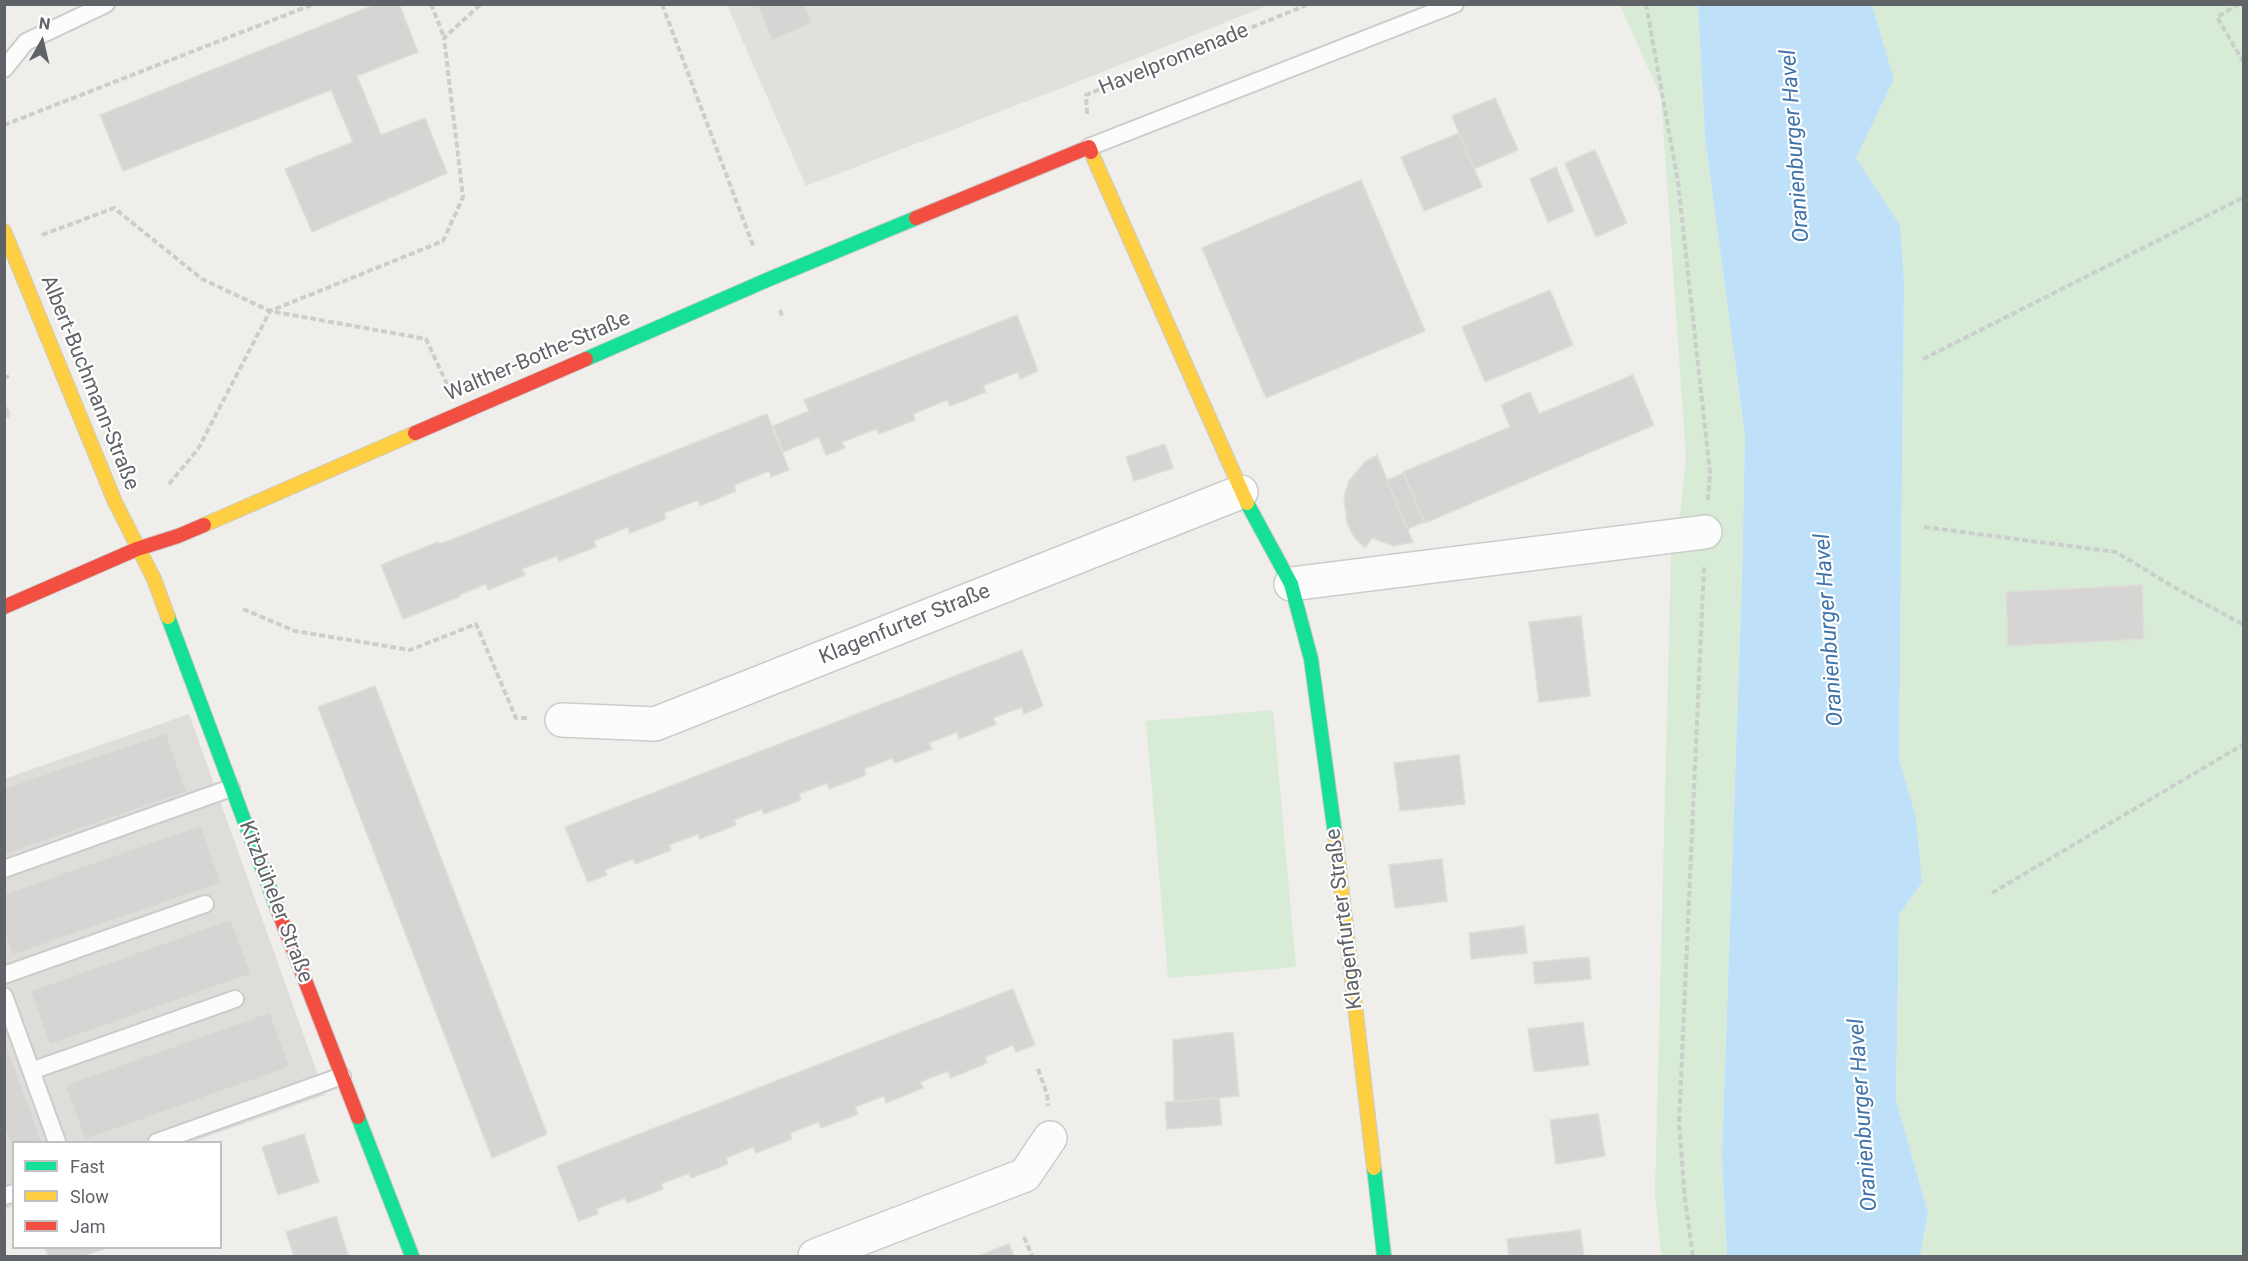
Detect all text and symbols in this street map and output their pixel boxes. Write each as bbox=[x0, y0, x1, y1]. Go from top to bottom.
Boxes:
north arrow bbox=[12, 12, 72, 72]
text: N bbox=[38, 13, 51, 34]
street label: Havelpromenade bbox=[1096, 19, 1252, 101]
water label: Oranienburger Havel bbox=[1776, 49, 1816, 243]
street label: Albert-Buchmann-Straße bbox=[34, 272, 144, 494]
street label: Walther-Bothe-Straße bbox=[442, 307, 634, 407]
water label: Oranienburger Havel bbox=[1810, 533, 1850, 727]
street label: Klagenfurter Straße bbox=[816, 579, 994, 671]
street label: Kitzbüheler Straße bbox=[233, 818, 317, 986]
street label: Klagenfurter Straße bbox=[1321, 827, 1369, 1011]
water label: Oranienburger Havel bbox=[1844, 1018, 1884, 1212]
legend bbox=[12, 1141, 222, 1249]
text: Fast bbox=[70, 1156, 105, 1177]
text: Slow bbox=[70, 1186, 109, 1207]
text: Jam bbox=[70, 1216, 106, 1237]

